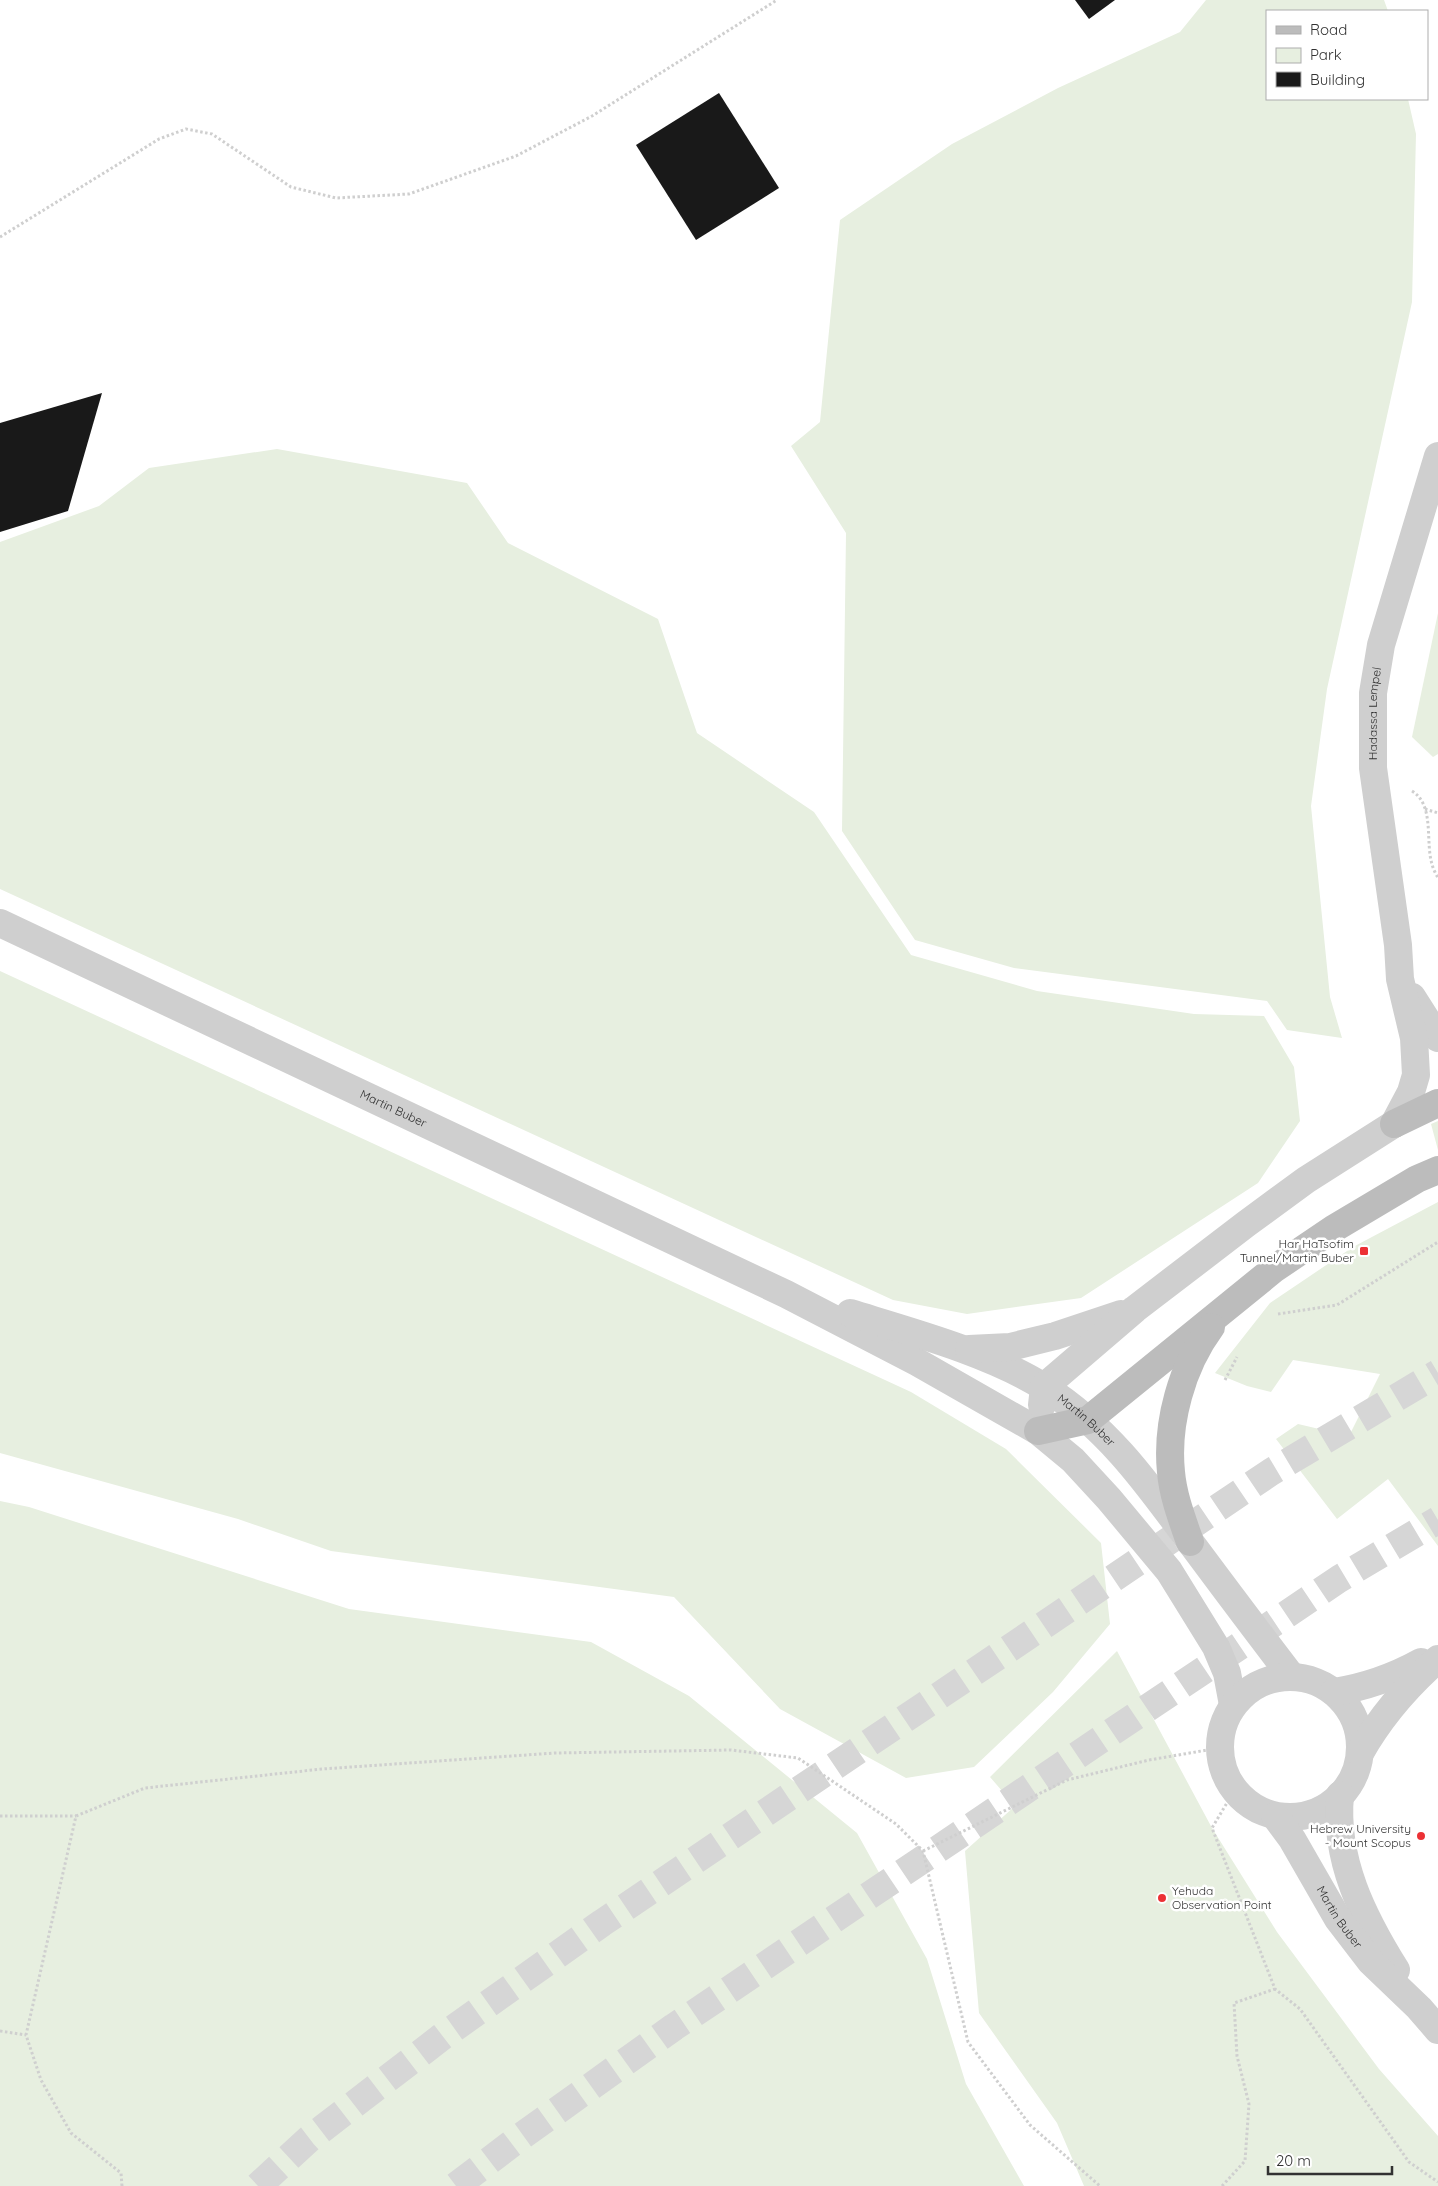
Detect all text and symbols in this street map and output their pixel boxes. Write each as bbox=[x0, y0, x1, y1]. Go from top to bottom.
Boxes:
legend bbox=[1266, 10, 1428, 100]
text: Road bbox=[1310, 20, 1347, 39]
text: Park bbox=[1310, 45, 1342, 64]
text: Building bbox=[1310, 70, 1365, 89]
street label: Hadassa Lempel bbox=[1365, 666, 1384, 760]
street label: Martin Buber bbox=[358, 1086, 430, 1131]
place label: Har HaTsofim Tunnel/Martin Buber bbox=[1240, 1236, 1354, 1265]
marker: Har HaTsofim Tunnel/Martin Buber bbox=[1358, 1245, 1370, 1257]
street label: Martin Buber bbox=[1055, 1391, 1119, 1449]
place label: Hebrew University - Mount Scopus bbox=[1310, 1821, 1411, 1850]
marker: Hebrew University - Mount Scopus bbox=[1415, 1830, 1427, 1842]
place label: Yehuda Observation Point bbox=[1172, 1883, 1272, 1912]
street label: Martin Buber bbox=[1314, 1883, 1366, 1951]
marker: Yehuda Observation Point bbox=[1156, 1892, 1168, 1904]
scale bar bbox=[1268, 2144, 1392, 2176]
text: 20 m bbox=[1276, 2151, 1311, 2170]

